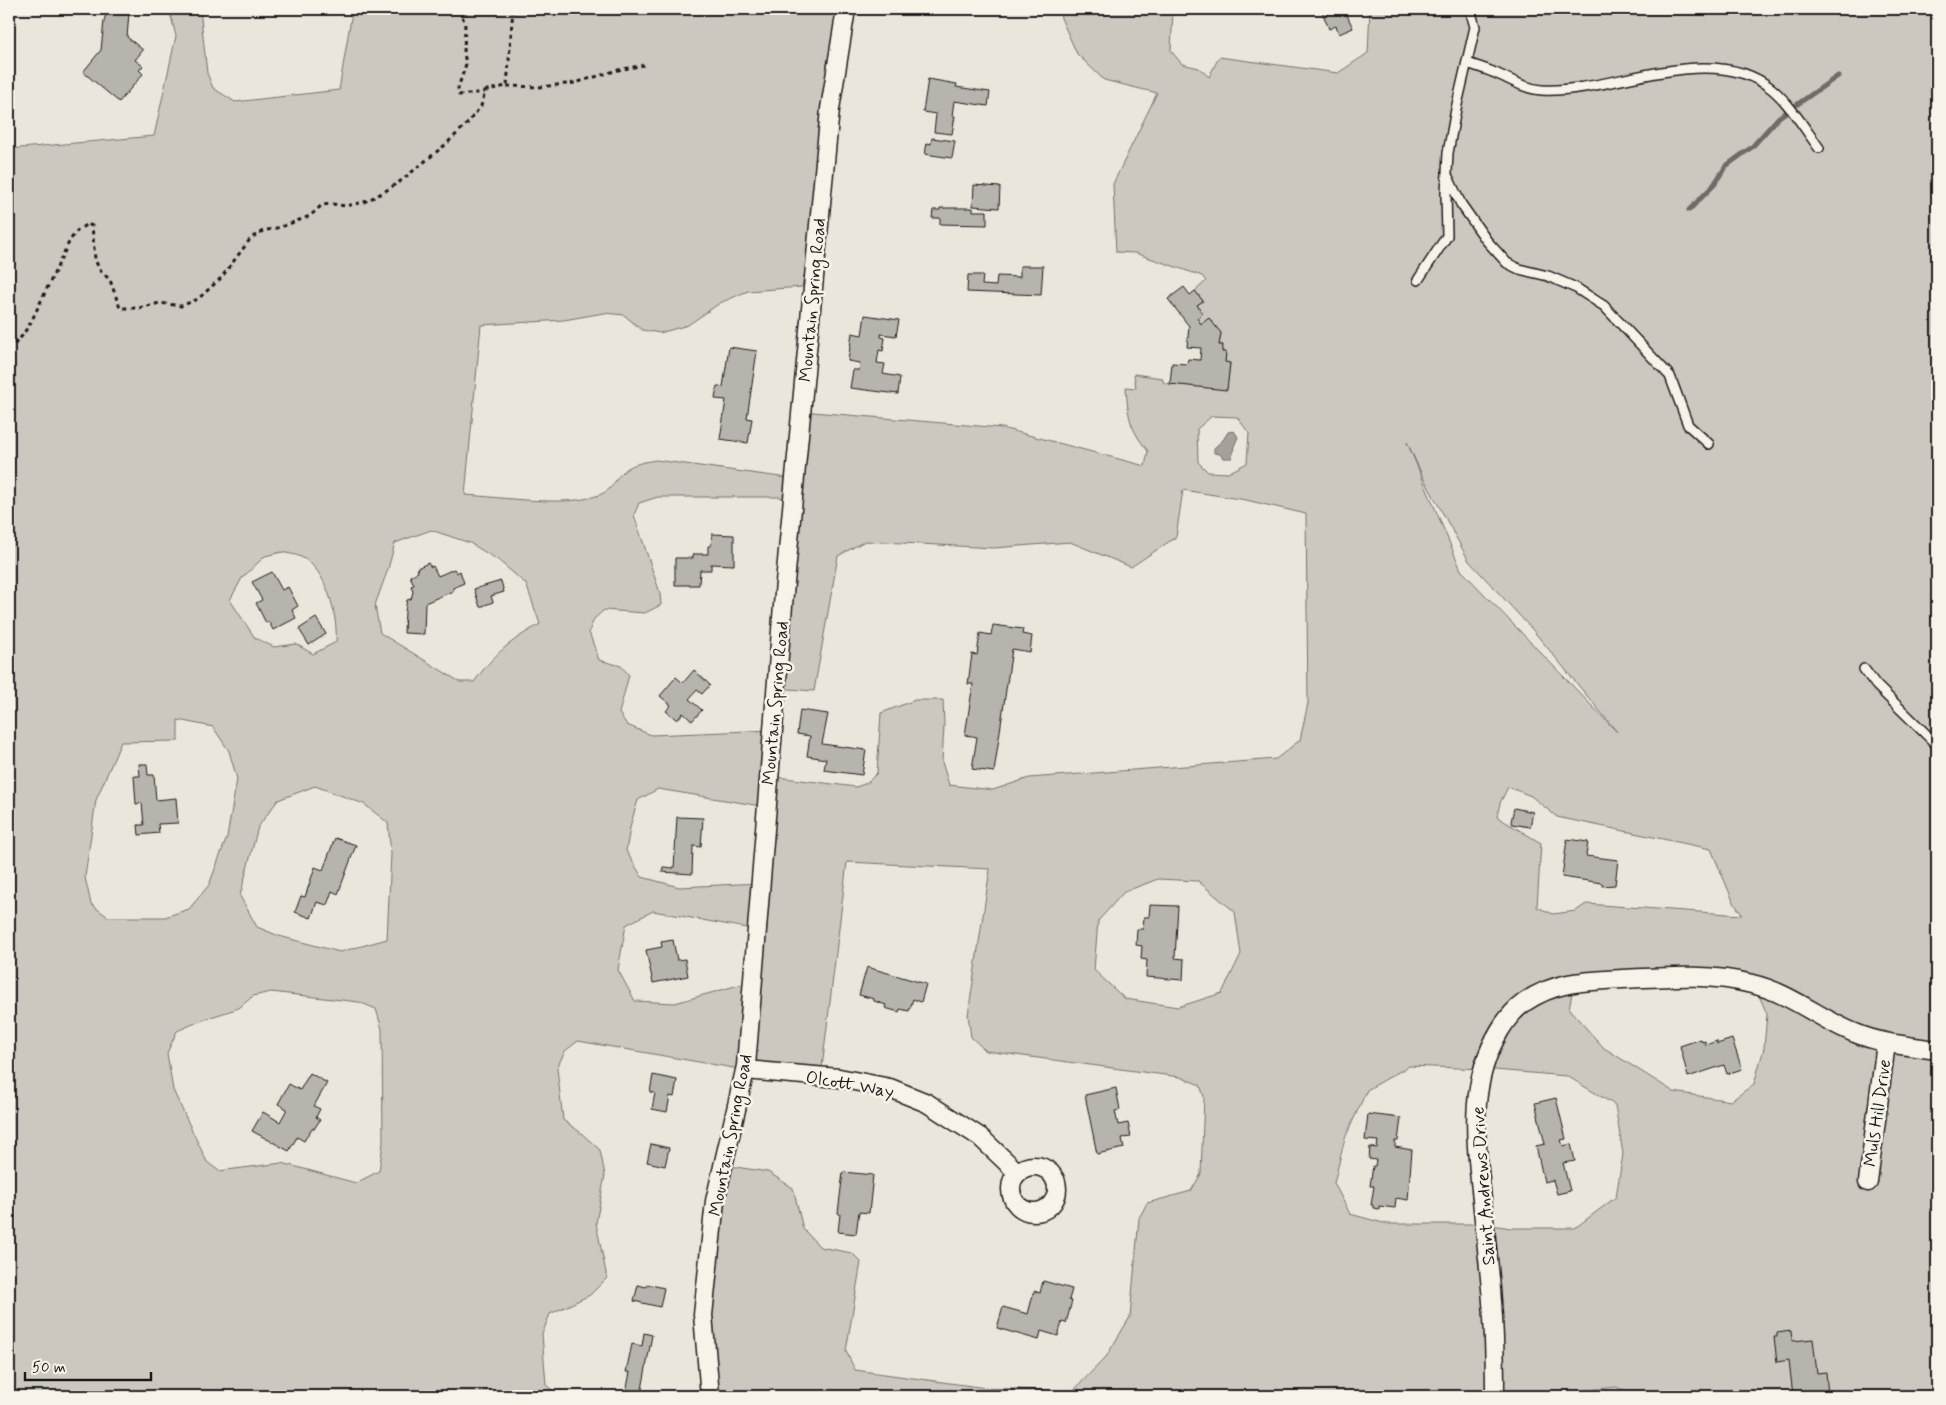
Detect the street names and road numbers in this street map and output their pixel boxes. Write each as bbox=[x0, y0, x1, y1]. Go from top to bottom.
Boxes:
street label: Mountain Spring Road bbox=[794, 217, 833, 383]
street label: Mountain Spring Road bbox=[757, 620, 796, 786]
street label: Mountain Spring Road bbox=[704, 1052, 759, 1218]
street label: Muls Hill Drive bbox=[1859, 1058, 1897, 1169]
street label: Olcott Way bbox=[804, 1065, 896, 1105]
street label: Saint Andrews Drive bbox=[1466, 1106, 1502, 1266]

